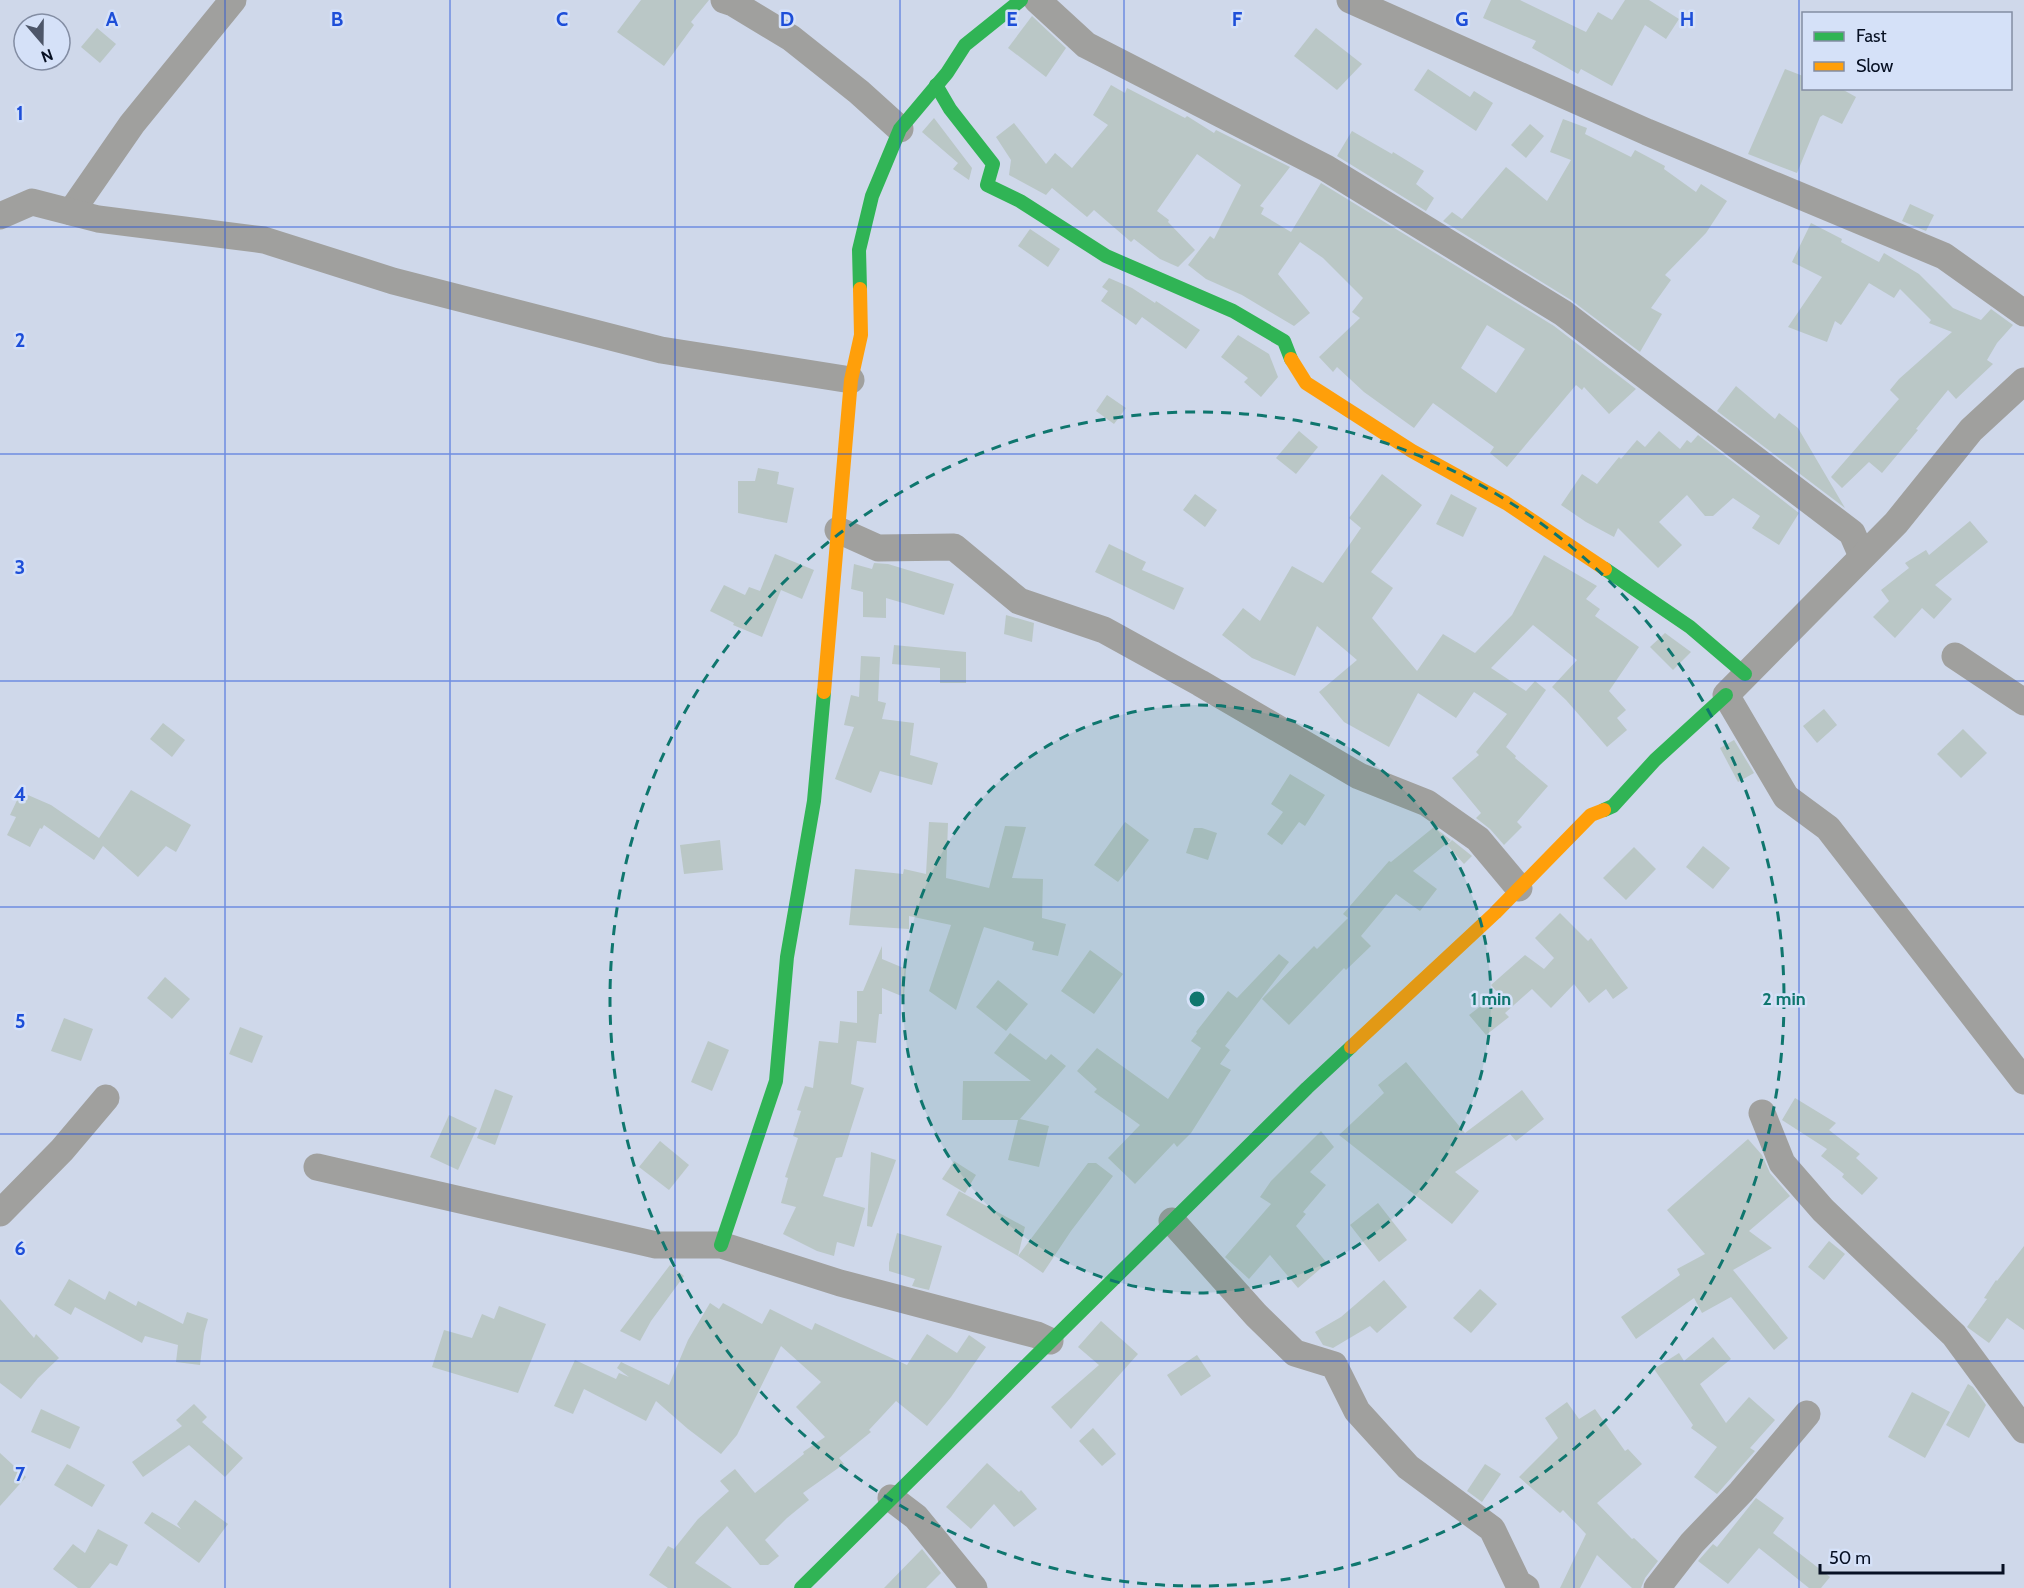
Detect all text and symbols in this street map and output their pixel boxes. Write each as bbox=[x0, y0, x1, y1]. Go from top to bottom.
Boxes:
text: A bbox=[106, 7, 119, 31]
text: B bbox=[331, 7, 343, 31]
text: C bbox=[556, 7, 568, 31]
text: D bbox=[780, 7, 794, 31]
text: E bbox=[1006, 7, 1018, 31]
text: F bbox=[1232, 7, 1243, 31]
text: G bbox=[1455, 7, 1469, 31]
text: H bbox=[1680, 7, 1694, 31]
north arrow bbox=[12, 12, 72, 72]
legend bbox=[1802, 12, 2012, 90]
text: Fast bbox=[1856, 25, 1887, 47]
text: N bbox=[38, 45, 56, 66]
text: Slow bbox=[1856, 55, 1893, 77]
text: 1 bbox=[16, 101, 24, 125]
text: 2 bbox=[15, 328, 25, 352]
text: 3 bbox=[15, 555, 25, 579]
text: 4 bbox=[14, 782, 26, 806]
text: 1 min bbox=[1471, 988, 1511, 1010]
text: 2 min bbox=[1762, 988, 1806, 1010]
centre of rings bbox=[1187, 989, 1207, 1009]
text: 5 bbox=[15, 1009, 25, 1033]
text: 6 bbox=[14, 1236, 26, 1260]
text: 7 bbox=[15, 1462, 26, 1486]
scale bar bbox=[1820, 1537, 2003, 1575]
text: 50 m bbox=[1829, 1547, 1871, 1569]

